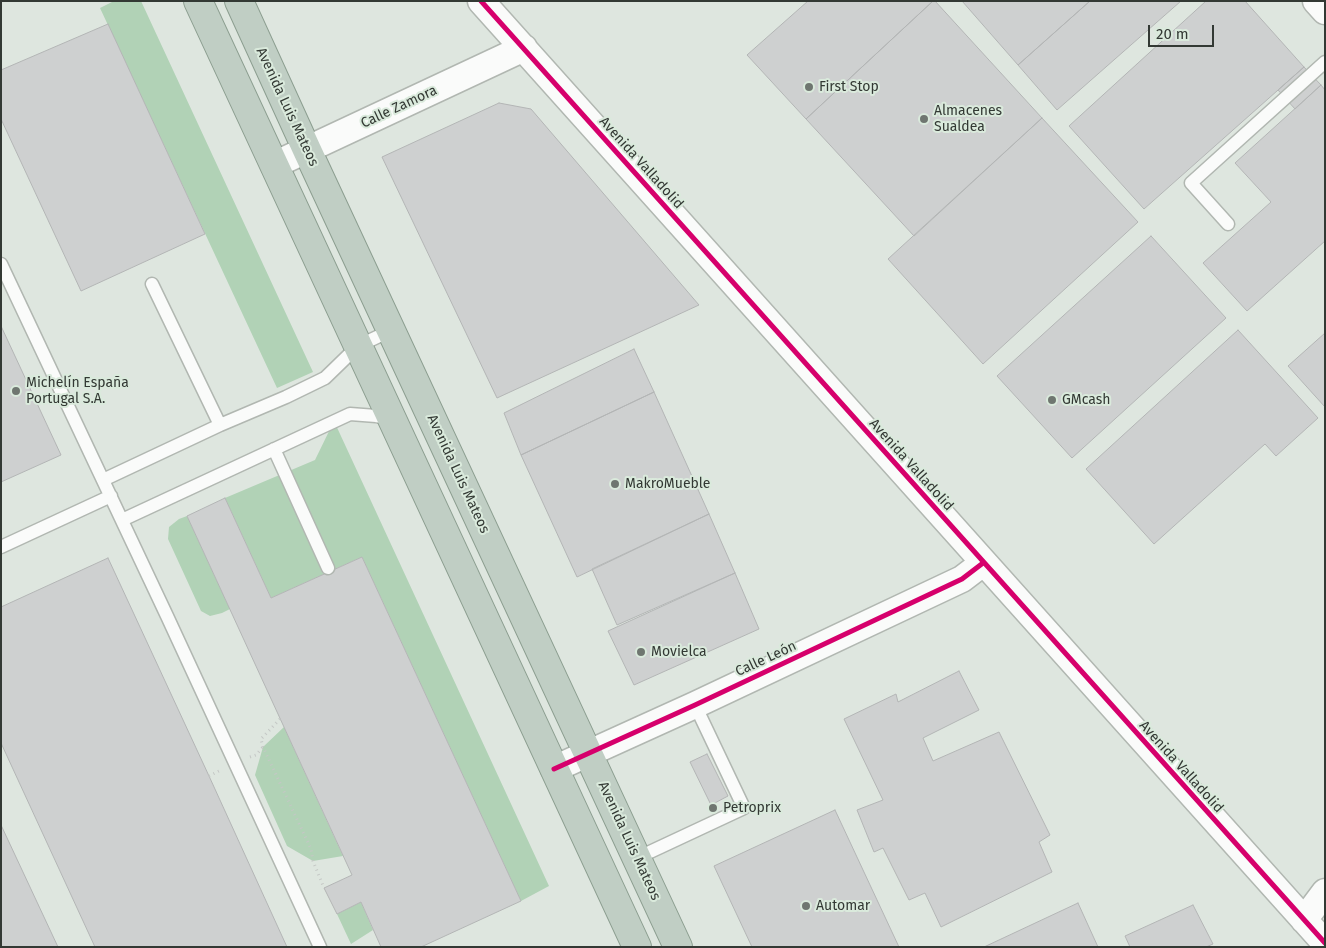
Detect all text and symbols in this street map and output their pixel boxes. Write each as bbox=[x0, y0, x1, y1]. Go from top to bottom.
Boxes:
scale bar bbox=[1151, 15, 1217, 47]
text: 20 m bbox=[1156, 25, 1189, 43]
street label: Avenida Luis Mateos bbox=[252, 45, 322, 169]
place label: First Stop bbox=[819, 79, 879, 95]
marker: First Stop bbox=[803, 81, 815, 93]
street label: Calle Zamora bbox=[358, 82, 440, 132]
place label: Almacenes Sualdea bbox=[934, 103, 1002, 136]
marker: Almacenes Sualdea bbox=[918, 113, 930, 125]
street label: Avenida Valladolid bbox=[595, 114, 687, 212]
place label: Michelín España Portugal S.A. bbox=[26, 375, 129, 408]
marker: Michelín España Portugal S.A. bbox=[10, 385, 22, 397]
place label: GMcash bbox=[1062, 392, 1110, 408]
marker: GMcash bbox=[1046, 394, 1058, 406]
street label: Avenida Luis Mateos bbox=[423, 412, 493, 536]
street label: Avenida Valladolid bbox=[865, 416, 957, 514]
place label: MakroMueble bbox=[625, 476, 710, 492]
marker: MakroMueble bbox=[609, 478, 621, 490]
street label: Calle León bbox=[733, 638, 799, 680]
place label: Movielca bbox=[651, 644, 707, 660]
marker: Movielca bbox=[635, 646, 647, 658]
street label: Avenida Valladolid bbox=[1135, 718, 1227, 816]
street label: Avenida Luis Mateos bbox=[594, 779, 664, 903]
place label: Petroprix bbox=[723, 800, 781, 816]
marker: Petroprix bbox=[707, 802, 719, 814]
place label: Automar bbox=[816, 898, 870, 914]
marker: Automar bbox=[800, 900, 812, 912]

